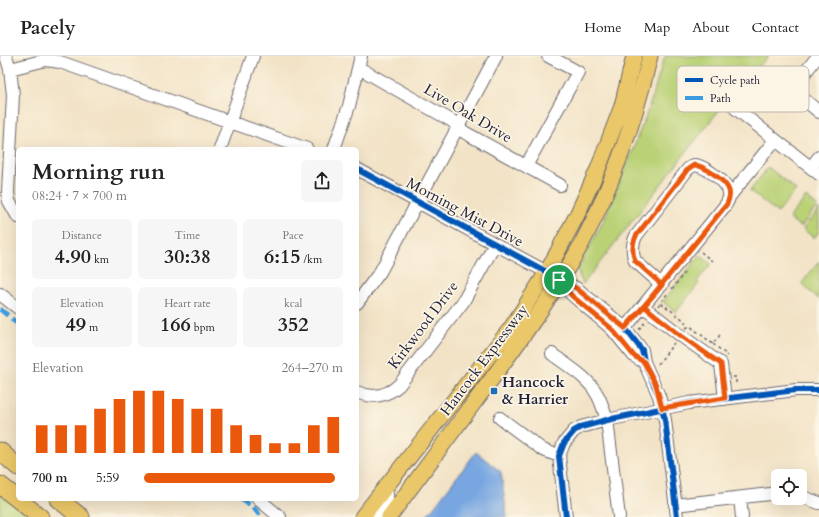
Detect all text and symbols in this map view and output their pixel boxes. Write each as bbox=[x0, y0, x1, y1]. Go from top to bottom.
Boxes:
text: Pacely bbox=[20, 15, 75, 41]
text: Home bbox=[584, 18, 622, 37]
text: Map bbox=[644, 18, 670, 37]
text: About bbox=[692, 18, 729, 37]
text: Contact bbox=[751, 18, 799, 37]
legend bbox=[677, 66, 809, 112]
text: Cycle path bbox=[710, 73, 760, 88]
street label: Live Oak Drive bbox=[420, 79, 516, 147]
text: Path bbox=[710, 91, 731, 106]
text: Morning run bbox=[32, 157, 165, 187]
button: share bbox=[301, 160, 343, 202]
street label: Morning Mist Drive bbox=[403, 173, 527, 251]
text: 08:24 · 7 × 700 m bbox=[32, 187, 127, 205]
text: Distance bbox=[62, 228, 102, 243]
text: Time bbox=[175, 228, 200, 243]
text: Pace bbox=[283, 228, 304, 243]
text: 4.90 bbox=[54, 243, 91, 270]
text: 30:38 bbox=[164, 243, 211, 270]
text: 6:15 bbox=[264, 243, 301, 270]
text: km bbox=[91, 252, 109, 267]
text: /km bbox=[301, 252, 322, 267]
pin bbox=[542, 263, 576, 297]
icon: arrive bbox=[548, 269, 570, 291]
street label: Kirkwood Drive bbox=[383, 277, 463, 373]
text: Elevation bbox=[60, 296, 104, 311]
text: Heart rate bbox=[164, 296, 211, 311]
text: kcal bbox=[284, 296, 302, 311]
street label: Hancock Expressway bbox=[435, 300, 533, 420]
text: 49 bbox=[65, 311, 86, 338]
text: 166 bbox=[160, 311, 191, 338]
text: 352 bbox=[278, 311, 309, 338]
text: m bbox=[86, 320, 98, 335]
text: bpm bbox=[191, 320, 215, 335]
text: Elevation bbox=[32, 359, 84, 377]
text: 264–270 m bbox=[281, 359, 343, 377]
place label: Hancock & Harrier bbox=[502, 372, 569, 409]
marker: Hancock & Harrier bbox=[489, 386, 499, 396]
text: 700 m bbox=[32, 469, 67, 487]
text: 5:59 bbox=[96, 469, 119, 487]
map controls bbox=[771, 469, 807, 505]
button: locate bbox=[771, 469, 807, 505]

